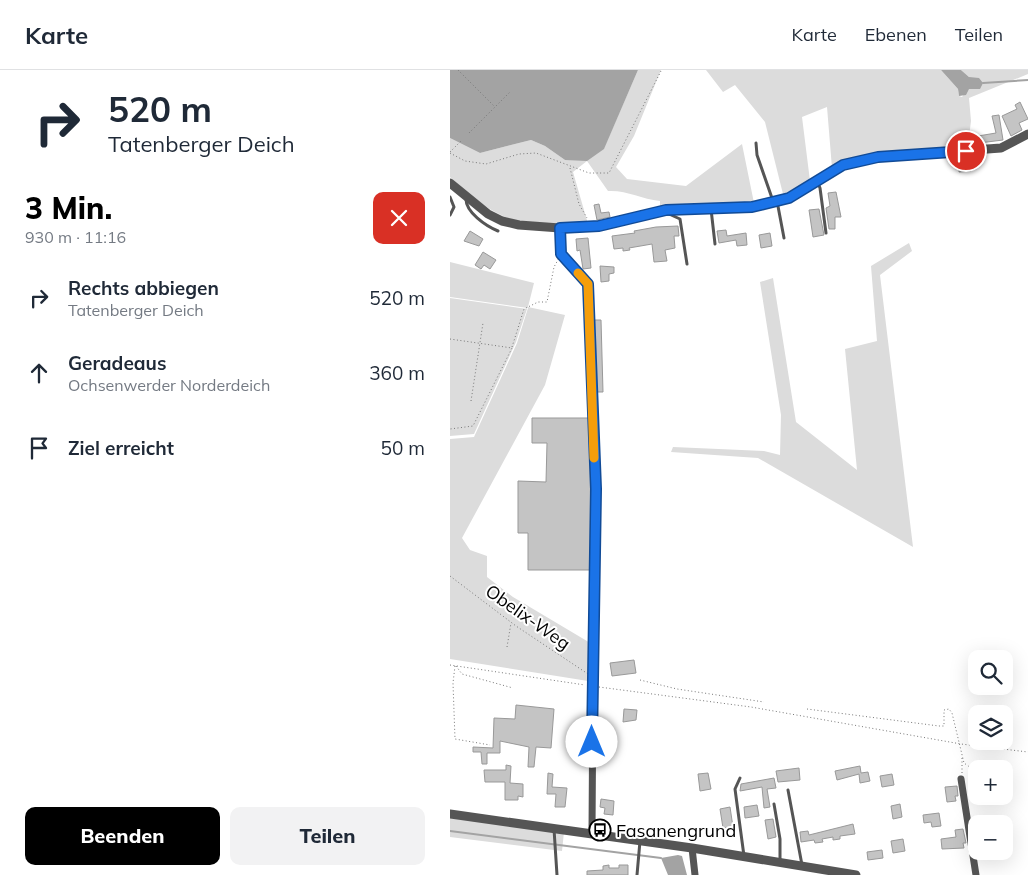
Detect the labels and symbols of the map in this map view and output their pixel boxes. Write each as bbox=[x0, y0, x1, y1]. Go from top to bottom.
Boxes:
pin bbox=[945, 130, 987, 172]
street label: Obelix-Weg bbox=[481, 579, 575, 655]
position arrow bbox=[565, 715, 617, 767]
bus stop icon: Fasanengrund bbox=[588, 818, 612, 842]
place label: Fasanengrund bbox=[616, 819, 736, 842]

